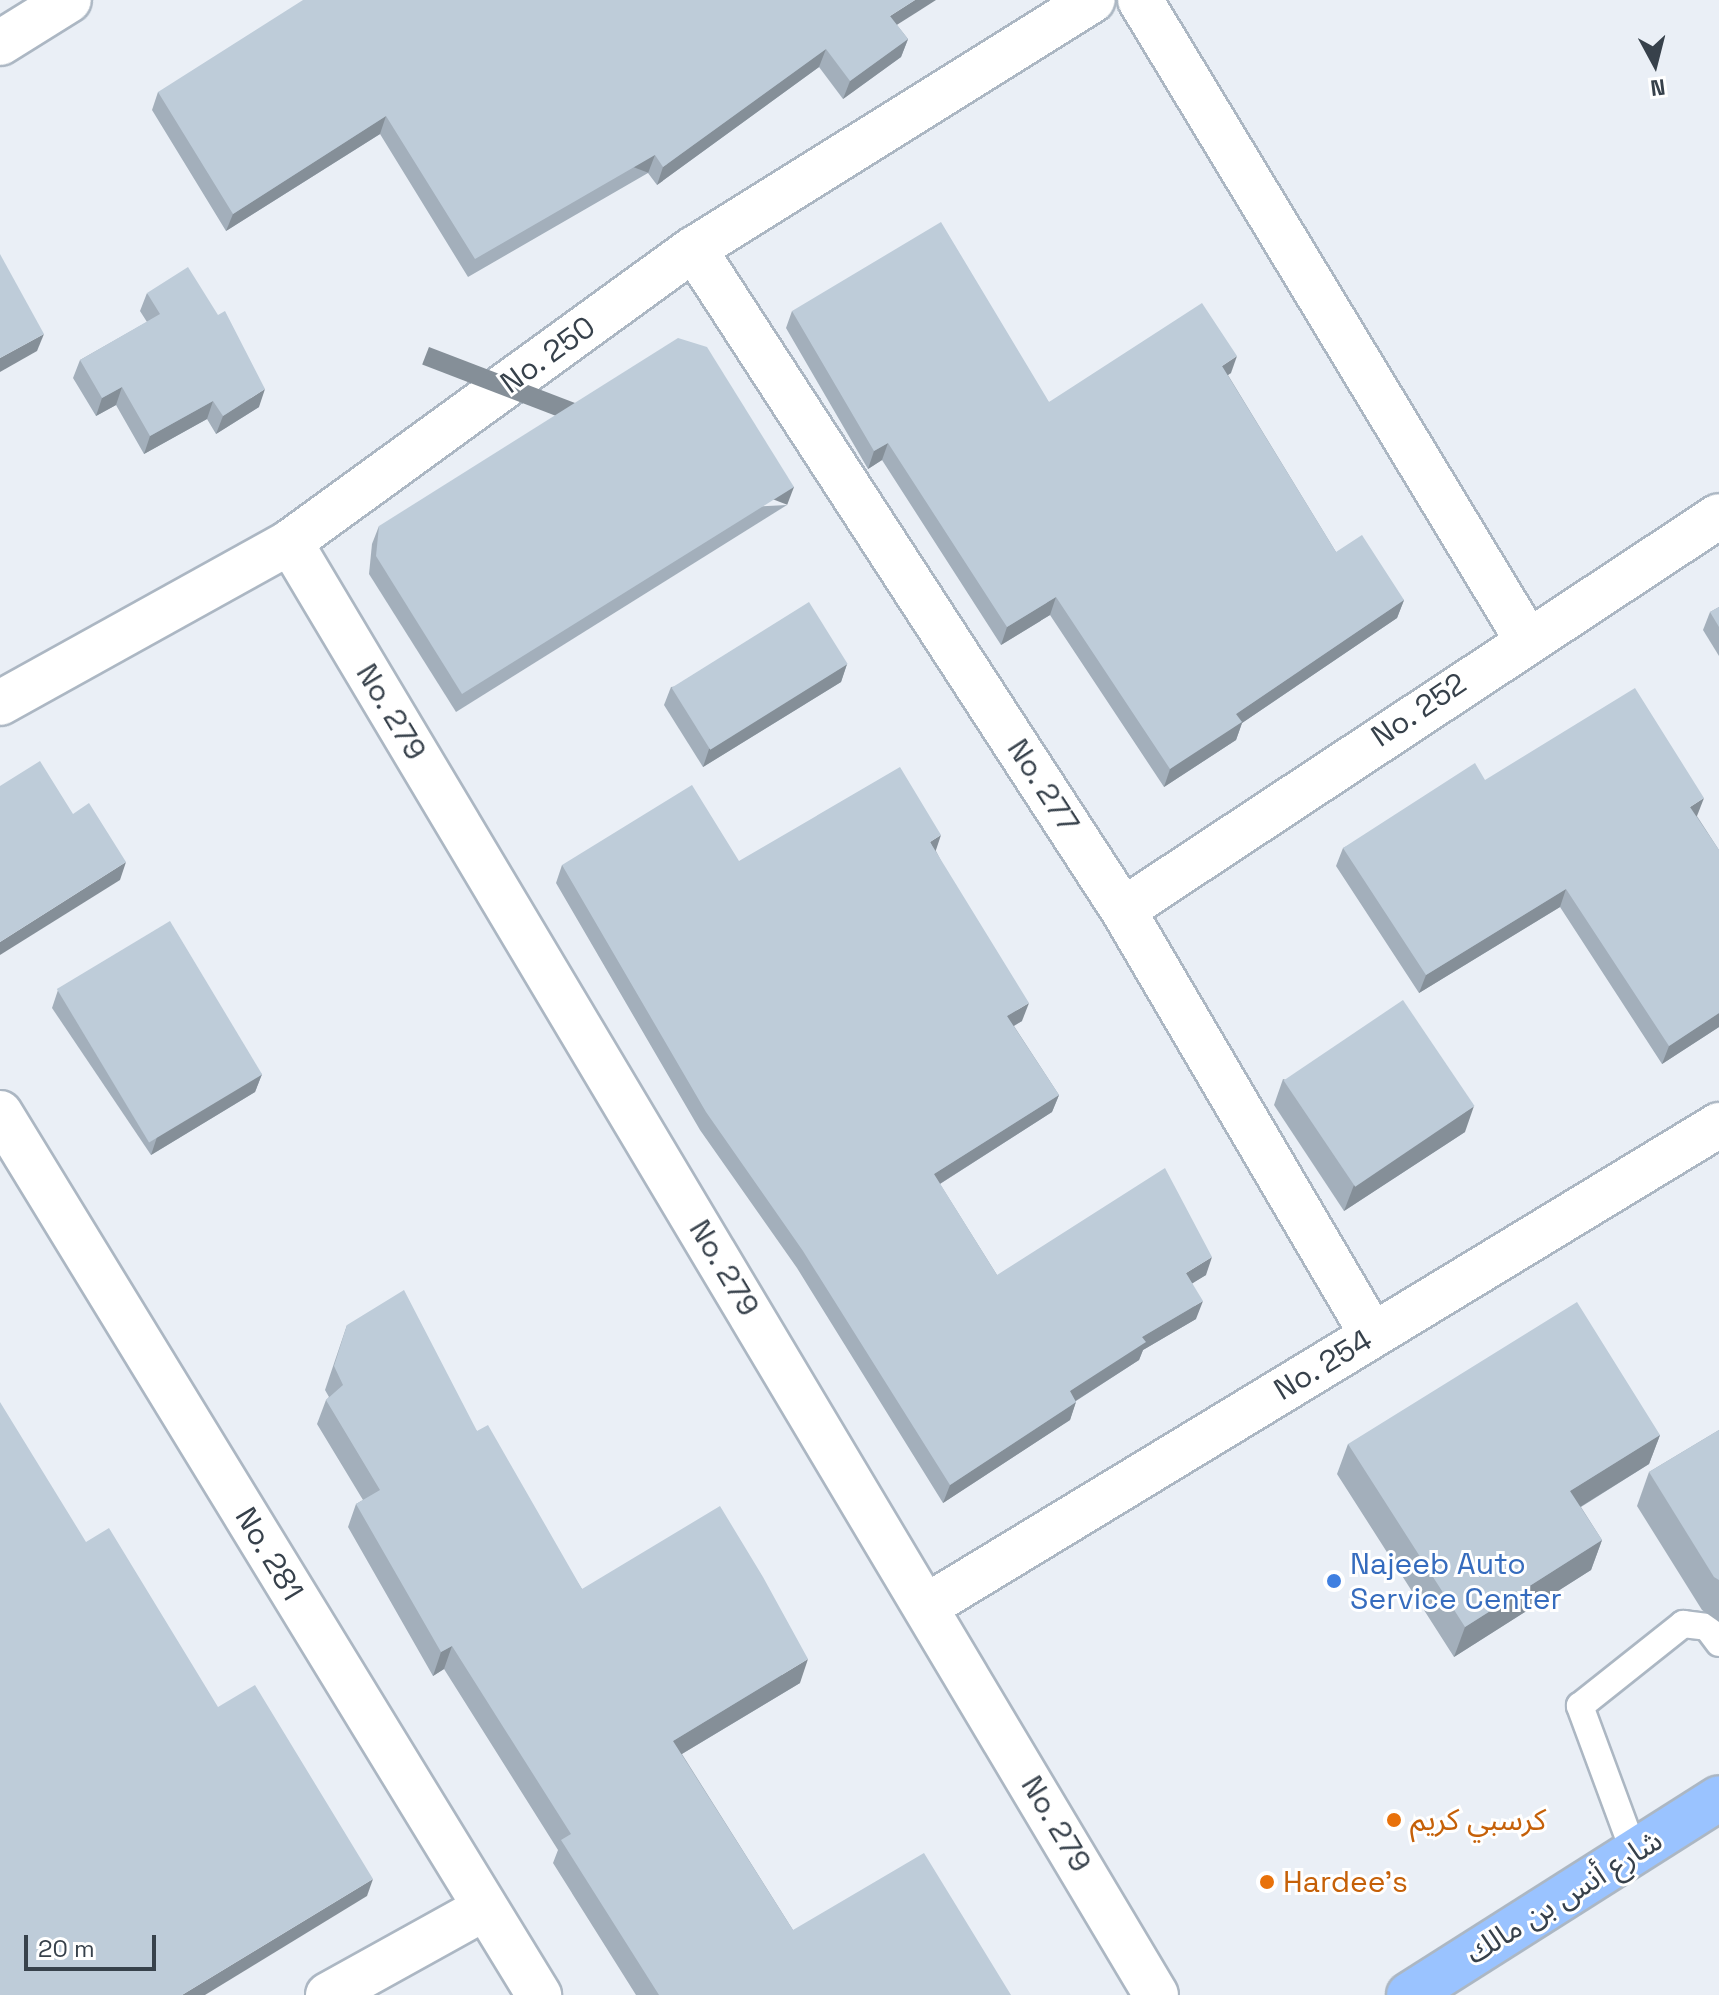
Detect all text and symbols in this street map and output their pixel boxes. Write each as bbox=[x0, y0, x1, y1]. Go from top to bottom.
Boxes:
north arrow bbox=[1615, 24, 1695, 104]
text: N bbox=[1649, 73, 1667, 103]
street label: No. 250 bbox=[493, 308, 603, 402]
street label: No. 279 bbox=[348, 657, 434, 767]
street label: No. 252 bbox=[1364, 665, 1474, 755]
street label: No. 277 bbox=[999, 732, 1087, 840]
street label: No. 279 bbox=[681, 1213, 767, 1323]
street label: No. 254 bbox=[1267, 1322, 1379, 1408]
street label: No. 281 bbox=[227, 1501, 311, 1607]
place label: Najeeb Auto Service Center bbox=[1350, 1546, 1562, 1616]
marker: Najeeb Auto Service Center bbox=[1325, 1572, 1343, 1590]
street label: No. 279 bbox=[1013, 1769, 1099, 1879]
place label: كرسبي كريم bbox=[1410, 1802, 1546, 1838]
marker: كرسبي كريم bbox=[1385, 1811, 1403, 1829]
street label: شارع أنس بن مالك bbox=[1459, 1822, 1669, 1972]
place label: Hardee's bbox=[1283, 1864, 1408, 1900]
marker: Hardee's bbox=[1258, 1873, 1276, 1891]
scale bar bbox=[28, 1919, 160, 1969]
text: 20 m bbox=[38, 1933, 95, 1964]

